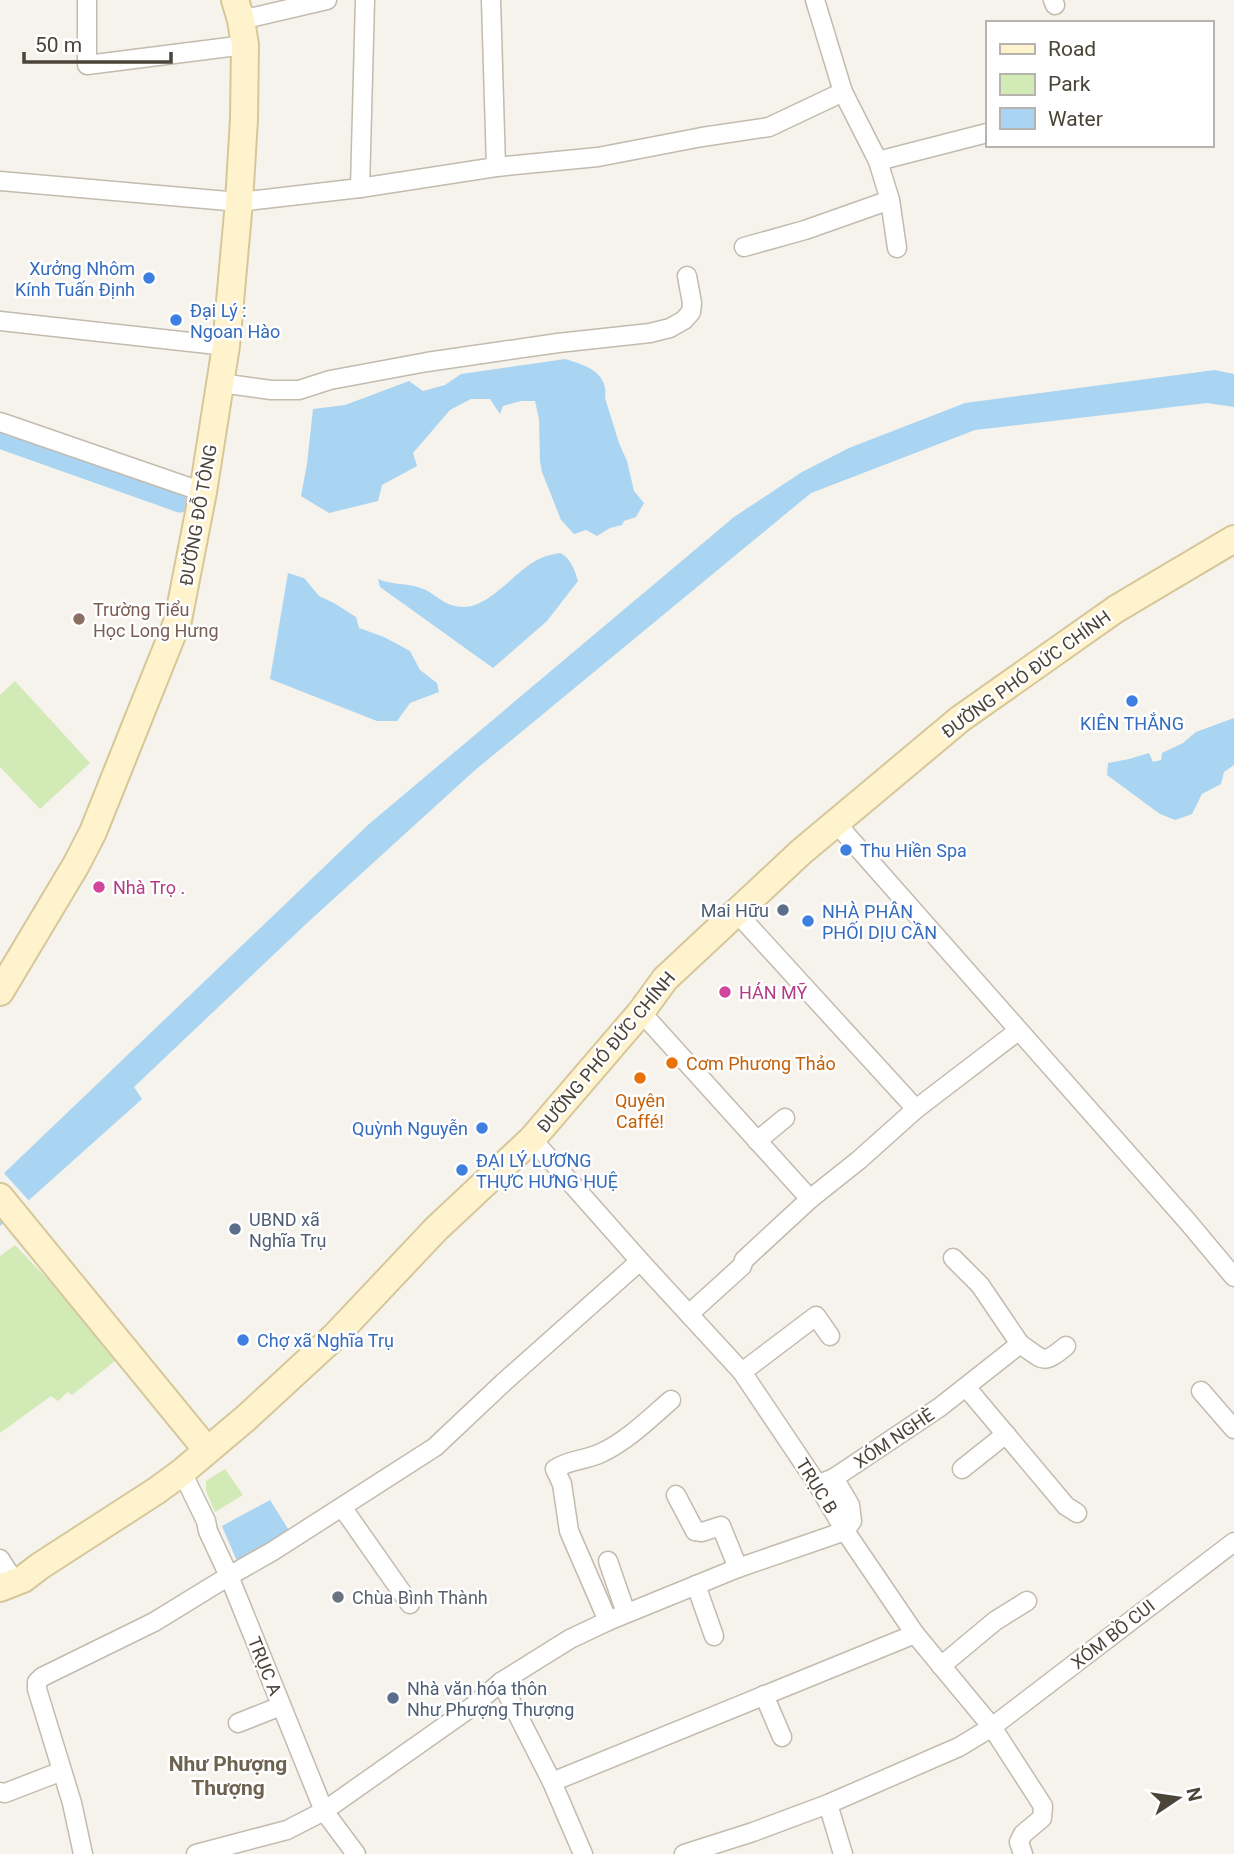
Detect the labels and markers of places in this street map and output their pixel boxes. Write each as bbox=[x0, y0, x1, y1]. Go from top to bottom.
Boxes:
place label: Xưởng Nhôm Kính Tuấn Định bbox=[15, 258, 135, 300]
marker: Xưởng Nhôm Kính Tuấn Định bbox=[141, 270, 157, 286]
place label: Đại Lý : Ngoan Hào bbox=[190, 300, 280, 342]
marker: Đại Lý : Ngoan Hào bbox=[168, 312, 184, 328]
place label: Trường Tiểu Học Long Hưng bbox=[93, 599, 219, 641]
marker: Trường Tiểu Học Long Hưng bbox=[71, 611, 87, 627]
marker: KIÊN THẮNG bbox=[1124, 693, 1140, 709]
place label: KIÊN THẮNG bbox=[1080, 712, 1184, 734]
place label: Thu Hiền Spa bbox=[860, 840, 967, 861]
marker: Thu Hiền Spa bbox=[838, 842, 854, 858]
place label: Nhà Trọ . bbox=[113, 877, 185, 898]
marker: Nhà Trọ . bbox=[91, 879, 107, 895]
place label: Mai Hữu bbox=[701, 900, 769, 921]
place label: NHÀ PHÂN PHỐI DỊU CẦN bbox=[822, 901, 937, 943]
marker: Mai Hữu bbox=[775, 902, 791, 918]
marker: NHÀ PHÂN PHỐI DỊU CẦN bbox=[800, 913, 816, 929]
place label: HÁN MỸ bbox=[739, 982, 808, 1003]
marker: HÁN MỸ bbox=[717, 984, 733, 1000]
place label: Cơm Phương Thảo bbox=[686, 1053, 836, 1074]
marker: Cơm Phương Thảo bbox=[664, 1055, 680, 1071]
marker: Quyên Caffé! bbox=[632, 1070, 648, 1086]
place label: Quyên Caffé! bbox=[615, 1090, 665, 1132]
place label: Quỳnh Nguyễn bbox=[352, 1118, 468, 1139]
marker: Quỳnh Nguyễn bbox=[474, 1120, 490, 1136]
place label: ĐẠI LÝ LƯƠNG THỰC HƯNG HUỆ bbox=[476, 1150, 618, 1192]
marker: ĐẠI LÝ LƯƠNG THỰC HƯNG HUỆ bbox=[454, 1162, 470, 1178]
place label: UBND xã Nghĩa Trụ bbox=[249, 1209, 326, 1251]
marker: UBND xã Nghĩa Trụ bbox=[227, 1221, 243, 1237]
place label: Chợ xã Nghĩa Trụ bbox=[257, 1330, 394, 1351]
marker: Chợ xã Nghĩa Trụ bbox=[235, 1332, 251, 1348]
place label: Chùa Bình Thành bbox=[352, 1587, 488, 1608]
marker: Chùa Bình Thành bbox=[330, 1589, 346, 1605]
place label: Nhà văn hóa thôn Như Phượng Thượng bbox=[407, 1678, 574, 1720]
marker: Nhà văn hóa thôn Như Phượng Thượng bbox=[385, 1690, 401, 1706]

